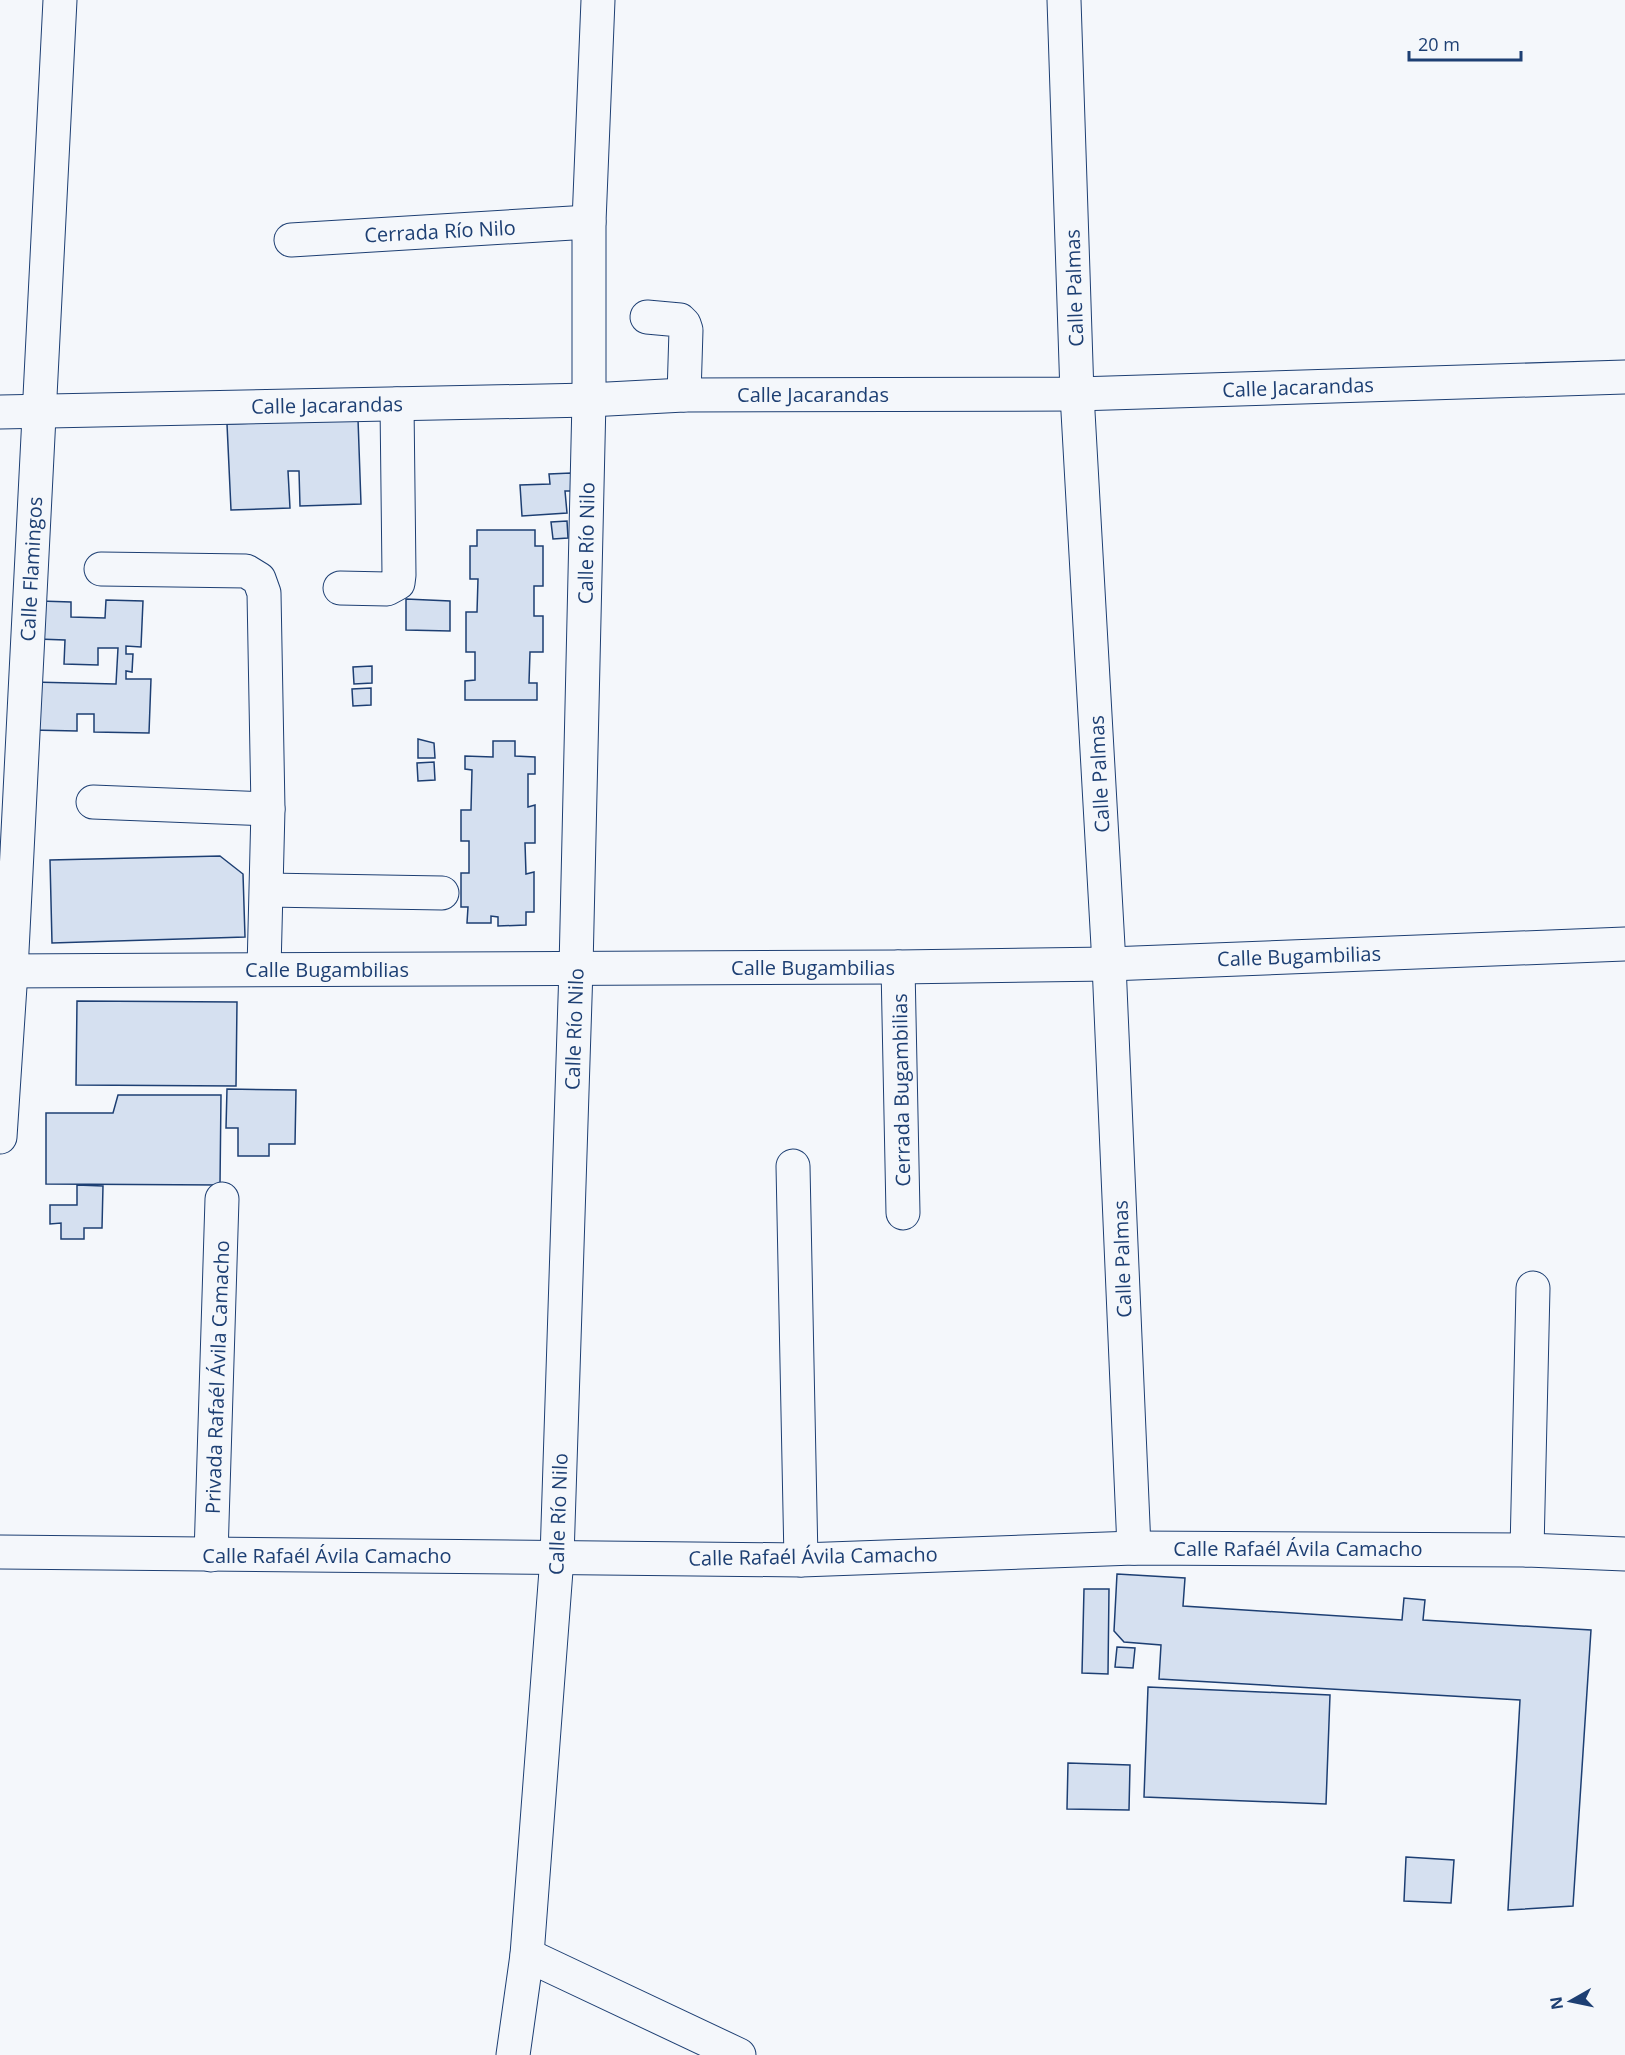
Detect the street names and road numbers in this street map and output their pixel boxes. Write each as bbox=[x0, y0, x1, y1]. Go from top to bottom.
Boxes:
street label: Cerrada Río Nilo bbox=[364, 214, 516, 248]
street label: Calle Palmas bbox=[1058, 229, 1090, 347]
street label: Calle Jacarandas bbox=[1222, 371, 1374, 403]
street label: Calle Jacarandas bbox=[737, 381, 889, 408]
street label: Calle Jacarandas bbox=[251, 390, 403, 420]
street label: Calle Río Nilo bbox=[571, 482, 601, 604]
street label: Calle Flamingos bbox=[14, 496, 48, 642]
street label: Calle Palmas bbox=[1082, 715, 1116, 833]
street label: Calle Bugambilias bbox=[1217, 940, 1381, 972]
street label: Calle Bugambilias bbox=[731, 954, 895, 981]
street label: Calle Bugambilias bbox=[245, 956, 409, 983]
street label: Calle Río Nilo bbox=[558, 968, 590, 1090]
street label: Cerrada Bugambilias bbox=[886, 993, 916, 1187]
street label: Calle Palmas bbox=[1106, 1200, 1138, 1318]
street label: Privada Rafaél Ávila Camacho bbox=[199, 1240, 235, 1514]
street label: Calle Río Nilo bbox=[542, 1453, 574, 1575]
street label: Calle Rafaél Ávila Camacho bbox=[1173, 1535, 1423, 1562]
street label: Calle Rafaél Ávila Camacho bbox=[688, 1540, 938, 1572]
street label: Calle Rafaél Ávila Camacho bbox=[202, 1542, 452, 1569]

